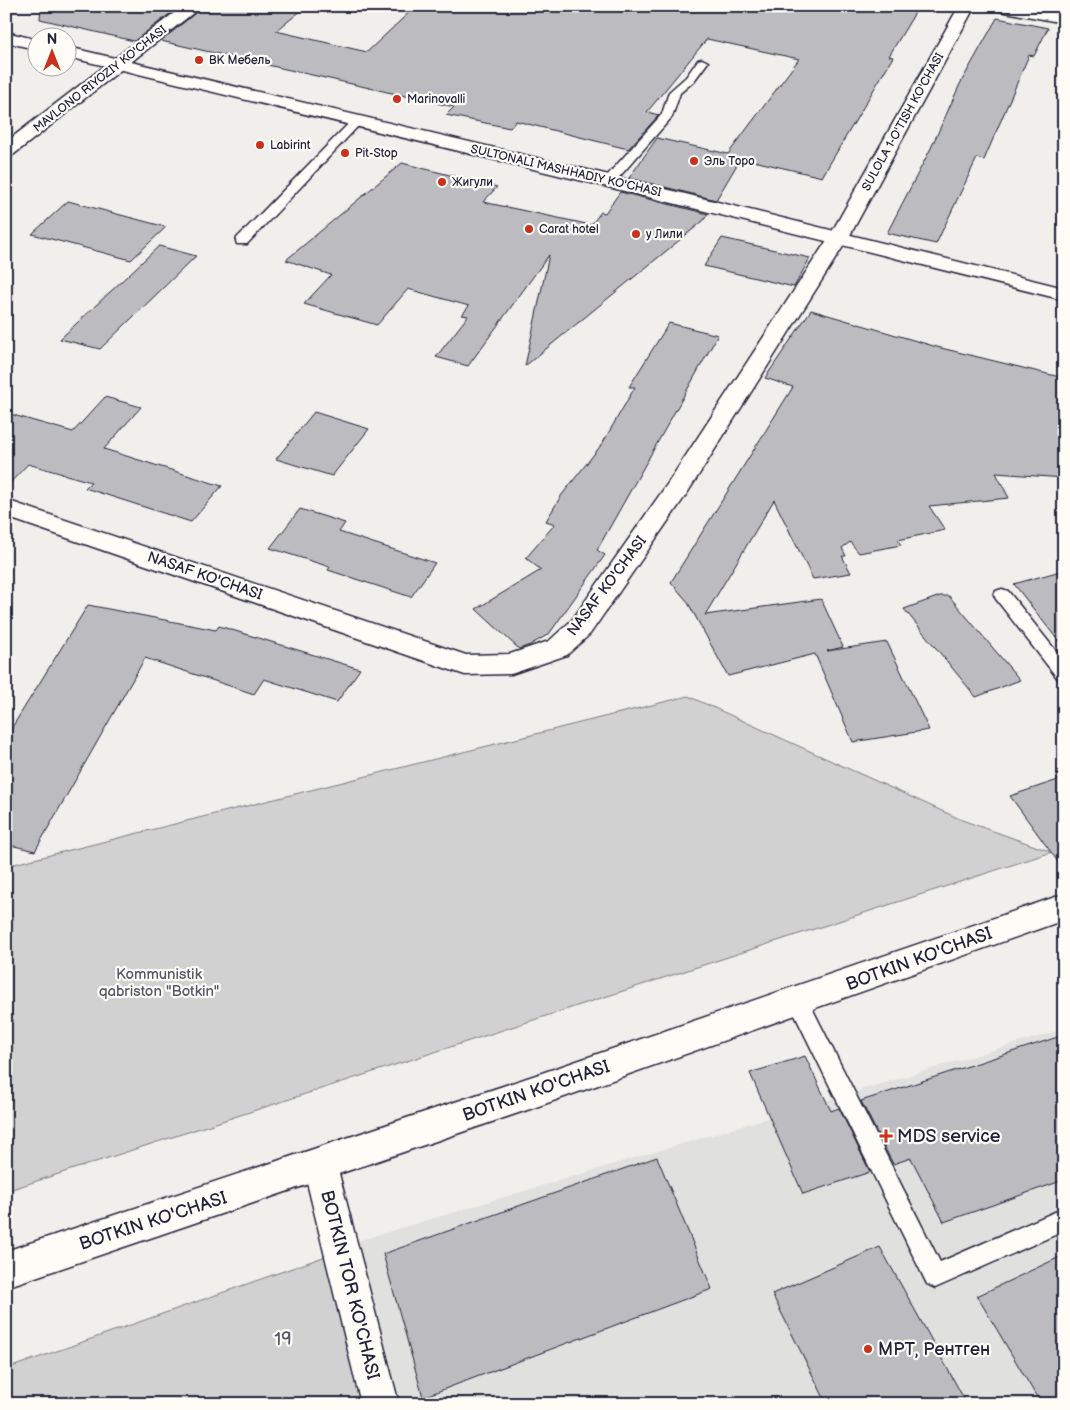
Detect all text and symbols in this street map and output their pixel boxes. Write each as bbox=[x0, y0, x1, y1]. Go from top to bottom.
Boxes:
street label: MAVLONO RIYOZIY KO'CHASI bbox=[31, 23, 169, 135]
north arrow bbox=[28, 28, 78, 78]
street label: SULOLA 1-O'TISH KO'CHASI bbox=[859, 50, 947, 194]
place label: ВК Мебель bbox=[209, 53, 270, 68]
marker: ВК Мебель bbox=[193, 54, 205, 66]
place label: Marinovalli bbox=[407, 92, 466, 107]
marker: Marinovalli bbox=[391, 93, 403, 105]
place label: Labirint bbox=[270, 138, 311, 153]
marker: Labirint bbox=[254, 139, 266, 151]
street label: SULTONALI MASHHADIY KO'CHASI bbox=[469, 142, 663, 200]
place label: Pit-Stop bbox=[355, 146, 398, 161]
marker: Pit-Stop bbox=[339, 147, 351, 159]
place label: Эль Торо bbox=[704, 154, 754, 169]
marker: Эль Торо bbox=[688, 155, 700, 167]
place label: Жигули bbox=[452, 175, 493, 190]
marker: Жигули bbox=[436, 176, 448, 188]
place label: Carat hotel bbox=[539, 222, 599, 237]
marker: Carat hotel bbox=[523, 223, 535, 235]
place label: у Лили bbox=[646, 227, 683, 242]
marker: у Лили bbox=[630, 228, 642, 240]
street label: NASAF KO'CHASI bbox=[563, 532, 651, 640]
street label: NASAF KO'CHASI bbox=[145, 547, 265, 605]
street label: BOTKIN KO'CHASI bbox=[843, 923, 995, 995]
park label: Kommunistik qabriston "Botkin" bbox=[99, 965, 219, 1001]
street label: BOTKIN KO'CHASI bbox=[460, 1056, 612, 1126]
place label: MDS service bbox=[897, 1126, 1001, 1147]
marker: MDS service bbox=[879, 1129, 893, 1143]
street label: BOTKIN KO'CHASI bbox=[76, 1187, 230, 1255]
street label: BOTKIN TOR KO'CHASI bbox=[316, 1188, 384, 1382]
park label: 19 bbox=[274, 1329, 292, 1350]
place label: МРТ, Рентген bbox=[878, 1339, 990, 1360]
marker: МРТ, Рентген bbox=[862, 1343, 874, 1355]

